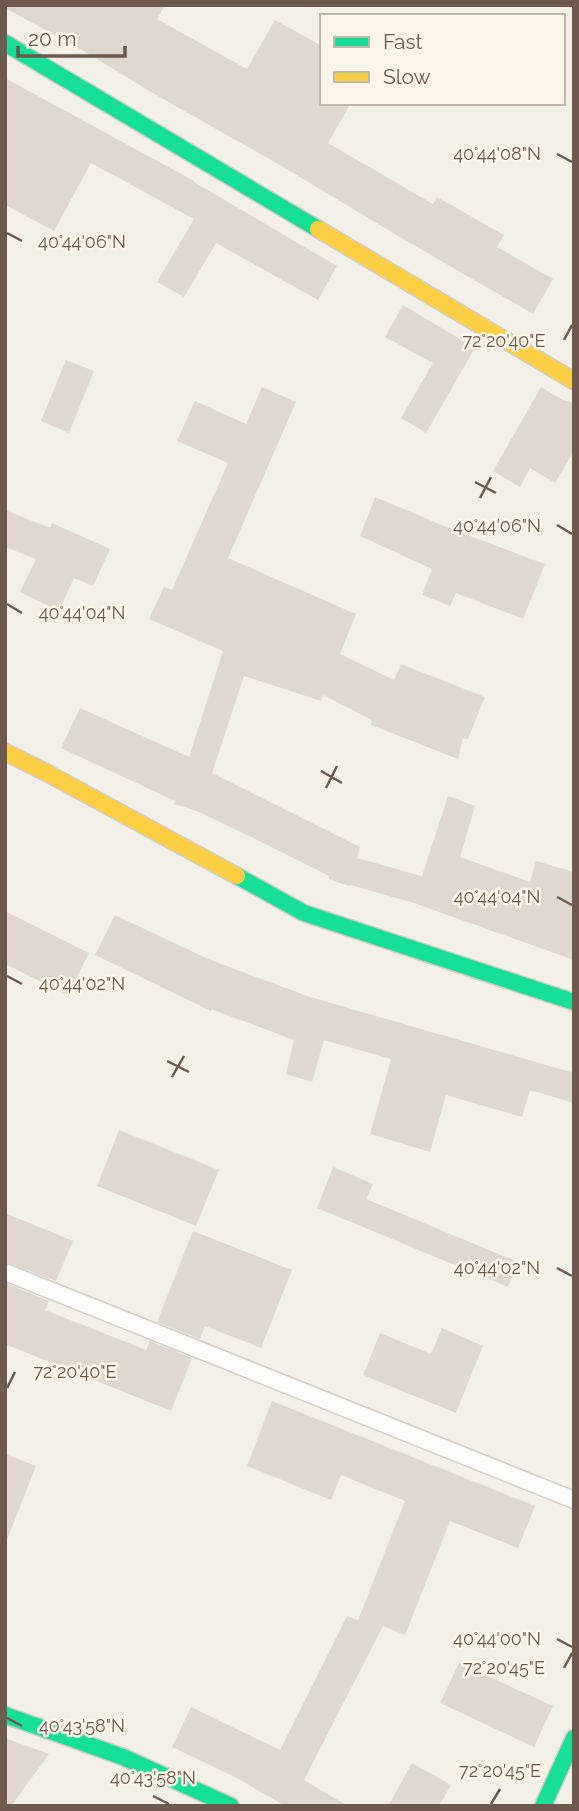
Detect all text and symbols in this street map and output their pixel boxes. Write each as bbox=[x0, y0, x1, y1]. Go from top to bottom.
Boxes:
scale bar bbox=[18, 14, 124, 58]
legend bbox=[320, 14, 565, 105]
text: 20 m bbox=[28, 26, 76, 51]
text: Fast bbox=[383, 29, 423, 54]
text: Slow bbox=[383, 64, 431, 89]
text: 40°44'08"N bbox=[453, 143, 541, 164]
text: 40°44'06"N bbox=[38, 231, 126, 252]
text: 72°20'40"E bbox=[462, 330, 546, 351]
text: 40°44'06"N bbox=[453, 515, 541, 536]
text: 40°44'04"N bbox=[39, 602, 125, 623]
text: 40°44'04"N bbox=[454, 886, 540, 907]
text: 40°44'02"N bbox=[39, 973, 125, 994]
text: 40°44'02"N bbox=[454, 1257, 540, 1278]
text: 72°20'40"E bbox=[33, 1361, 117, 1382]
text: 40°44'00"N bbox=[453, 1628, 541, 1649]
text: 72°20'45"E bbox=[463, 1657, 545, 1678]
text: 40°43'58"N bbox=[39, 1715, 125, 1736]
text: 72°20'45"E bbox=[459, 1760, 541, 1781]
text: 40°43'58"N bbox=[110, 1767, 196, 1788]

